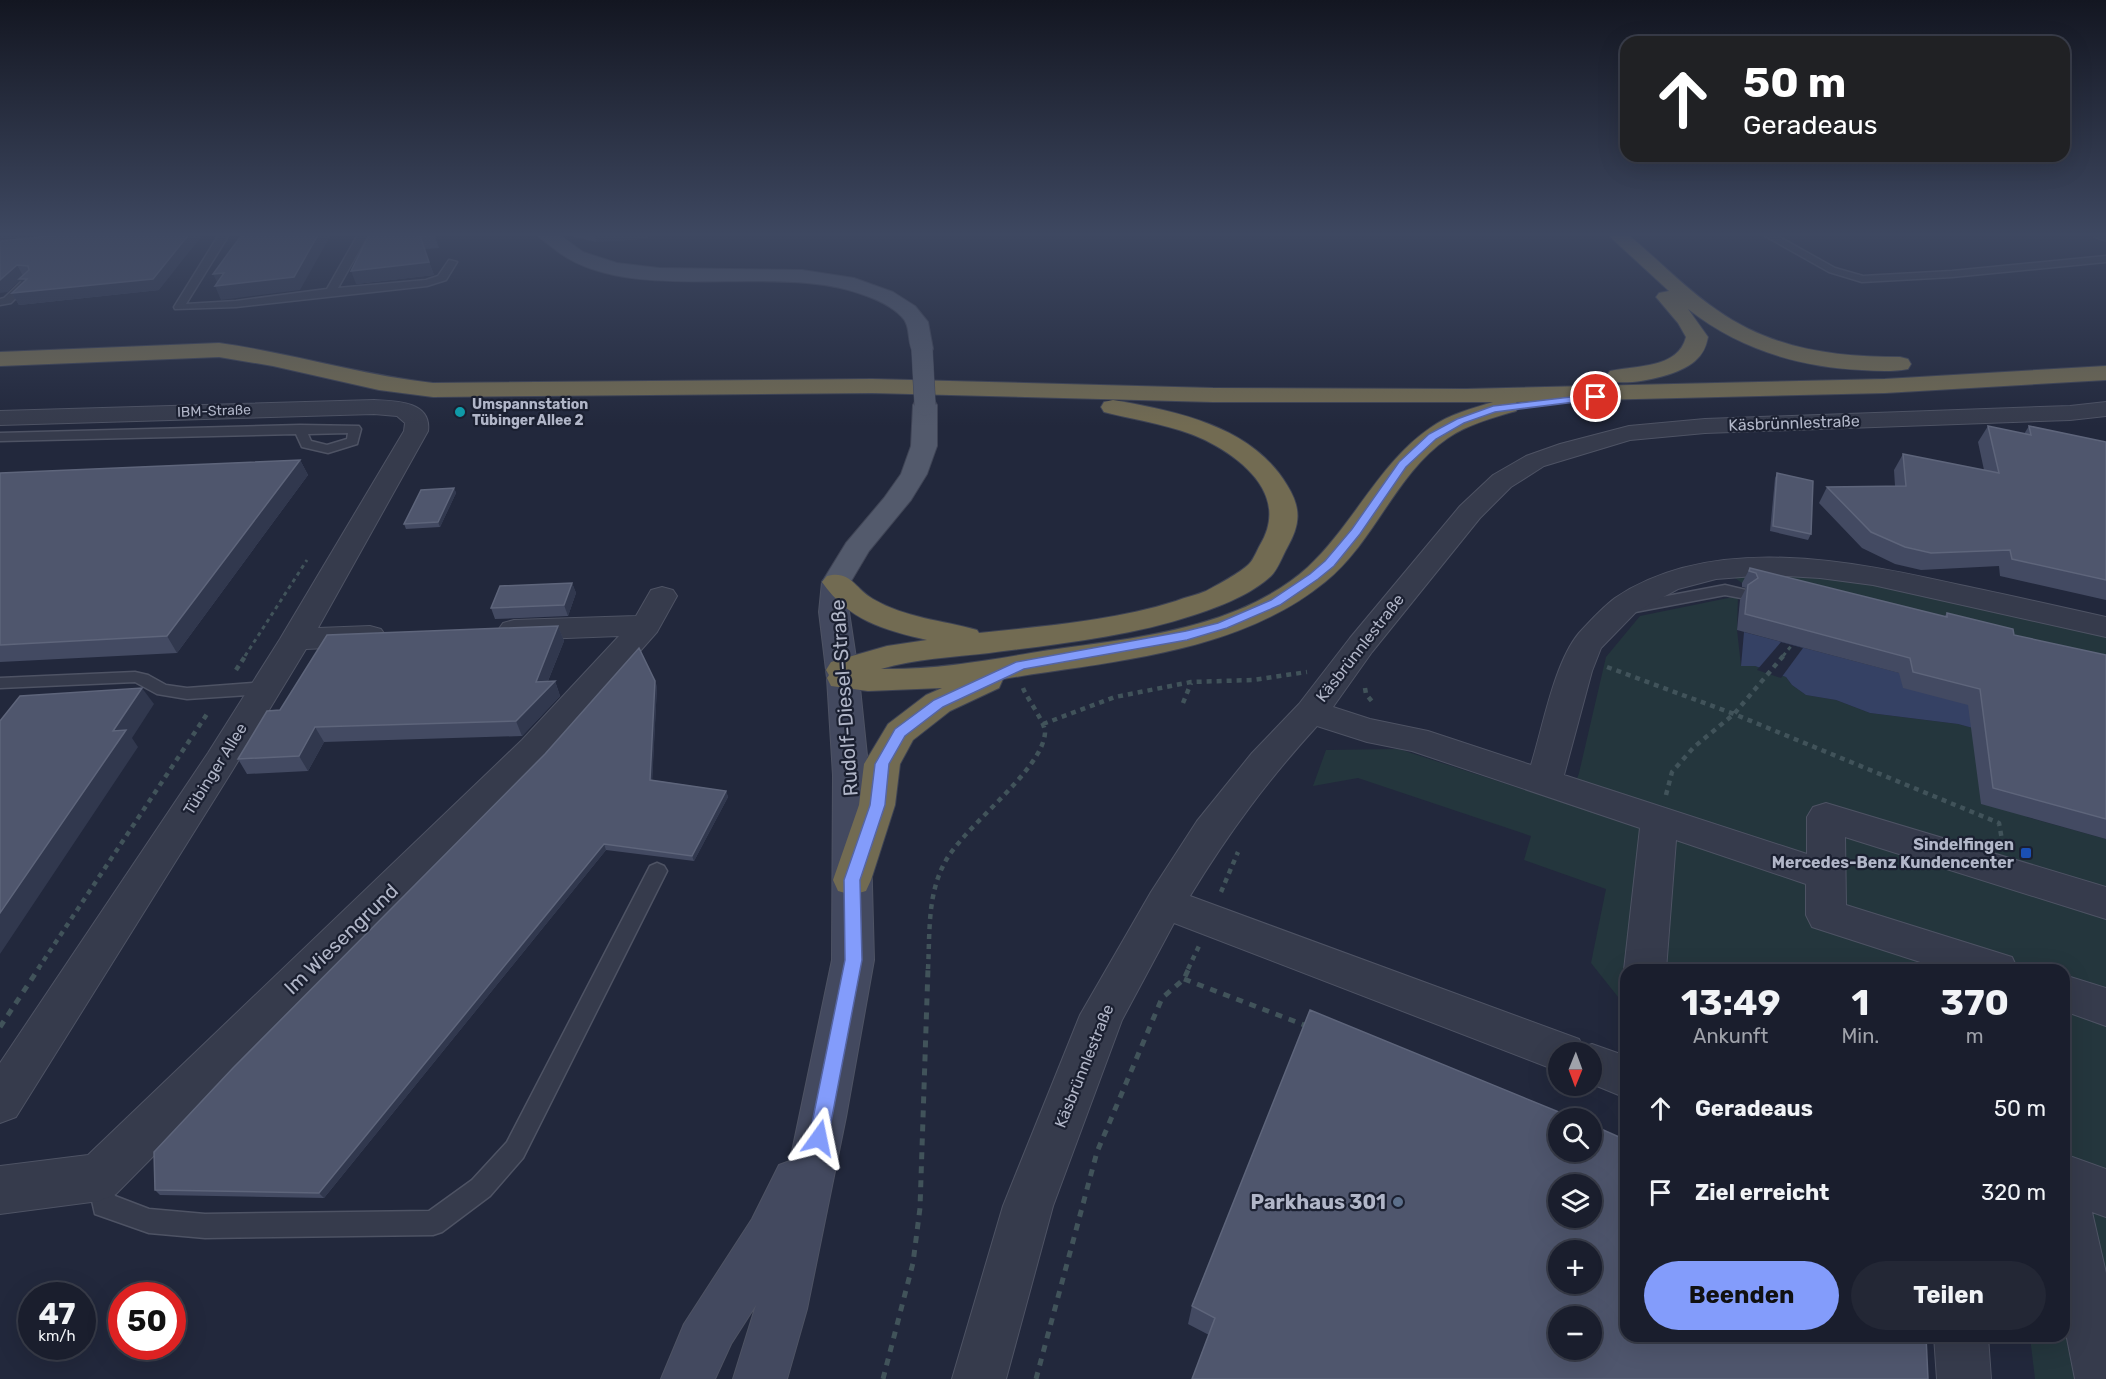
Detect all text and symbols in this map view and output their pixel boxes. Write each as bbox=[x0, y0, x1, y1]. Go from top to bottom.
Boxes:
text: 50 m bbox=[1743, 58, 1846, 108]
icon: ahead bbox=[1644, 60, 1722, 138]
text: Geradeaus bbox=[1743, 109, 1878, 141]
pin bbox=[1570, 371, 1621, 422]
icon: arrive bbox=[1579, 380, 1612, 413]
place label: Umspannstation Tübinger Allee 2 bbox=[472, 396, 588, 429]
street label: IBM-Straße bbox=[177, 401, 251, 421]
marker: Umspannstation Tübinger Allee 2 bbox=[453, 405, 467, 419]
street label: Käsbrünnlestraße bbox=[1728, 411, 1860, 435]
street label: Käsbrünnlestraße bbox=[1312, 590, 1408, 706]
street label: Rudolf-Diesel-Straße bbox=[825, 599, 863, 797]
street label: Tübinger Allee bbox=[179, 719, 251, 818]
place label: Sindelfingen Mercedes-Benz Kundencenter bbox=[1772, 835, 2015, 872]
marker: Sindelfingen Mercedes-Benz Kundencenter bbox=[2019, 846, 2033, 860]
street label: Im Wiesengrund bbox=[279, 879, 403, 999]
text: 13:49 bbox=[1681, 981, 1781, 1024]
text: 1 bbox=[1851, 981, 1869, 1024]
text: 370 bbox=[1940, 981, 2009, 1024]
street label: Käsbrünnlestraße bbox=[1051, 1001, 1117, 1131]
text: Ankunft bbox=[1693, 1024, 1768, 1048]
text: Min. bbox=[1841, 1024, 1879, 1048]
text: m bbox=[1966, 1024, 1984, 1048]
north arrow bbox=[1548, 1042, 1602, 1096]
map controls bbox=[1548, 1042, 1602, 1360]
icon: ahead bbox=[1644, 1092, 1677, 1125]
text: Geradeaus bbox=[1695, 1095, 1813, 1122]
text: 50 m bbox=[1994, 1095, 2046, 1122]
position arrow bbox=[787, 1106, 851, 1170]
button: search bbox=[1548, 1108, 1602, 1162]
button: layers bbox=[1548, 1174, 1602, 1228]
icon: arrive bbox=[1644, 1176, 1677, 1209]
text: Ziel erreicht bbox=[1695, 1179, 1829, 1206]
text: 320 m bbox=[1981, 1179, 2046, 1206]
place label: Parkhaus 301 bbox=[1250, 1190, 1386, 1214]
marker: Parkhaus 301 bbox=[1391, 1195, 1405, 1209]
button: + bbox=[1548, 1240, 1602, 1294]
button: Beenden bbox=[1644, 1261, 1839, 1330]
button: Teilen bbox=[1851, 1261, 2046, 1330]
speed limit sign: 50 bbox=[108, 1282, 186, 1360]
text: 47 bbox=[39, 1296, 75, 1332]
button: − bbox=[1548, 1306, 1602, 1360]
text: km/h bbox=[38, 1327, 76, 1345]

